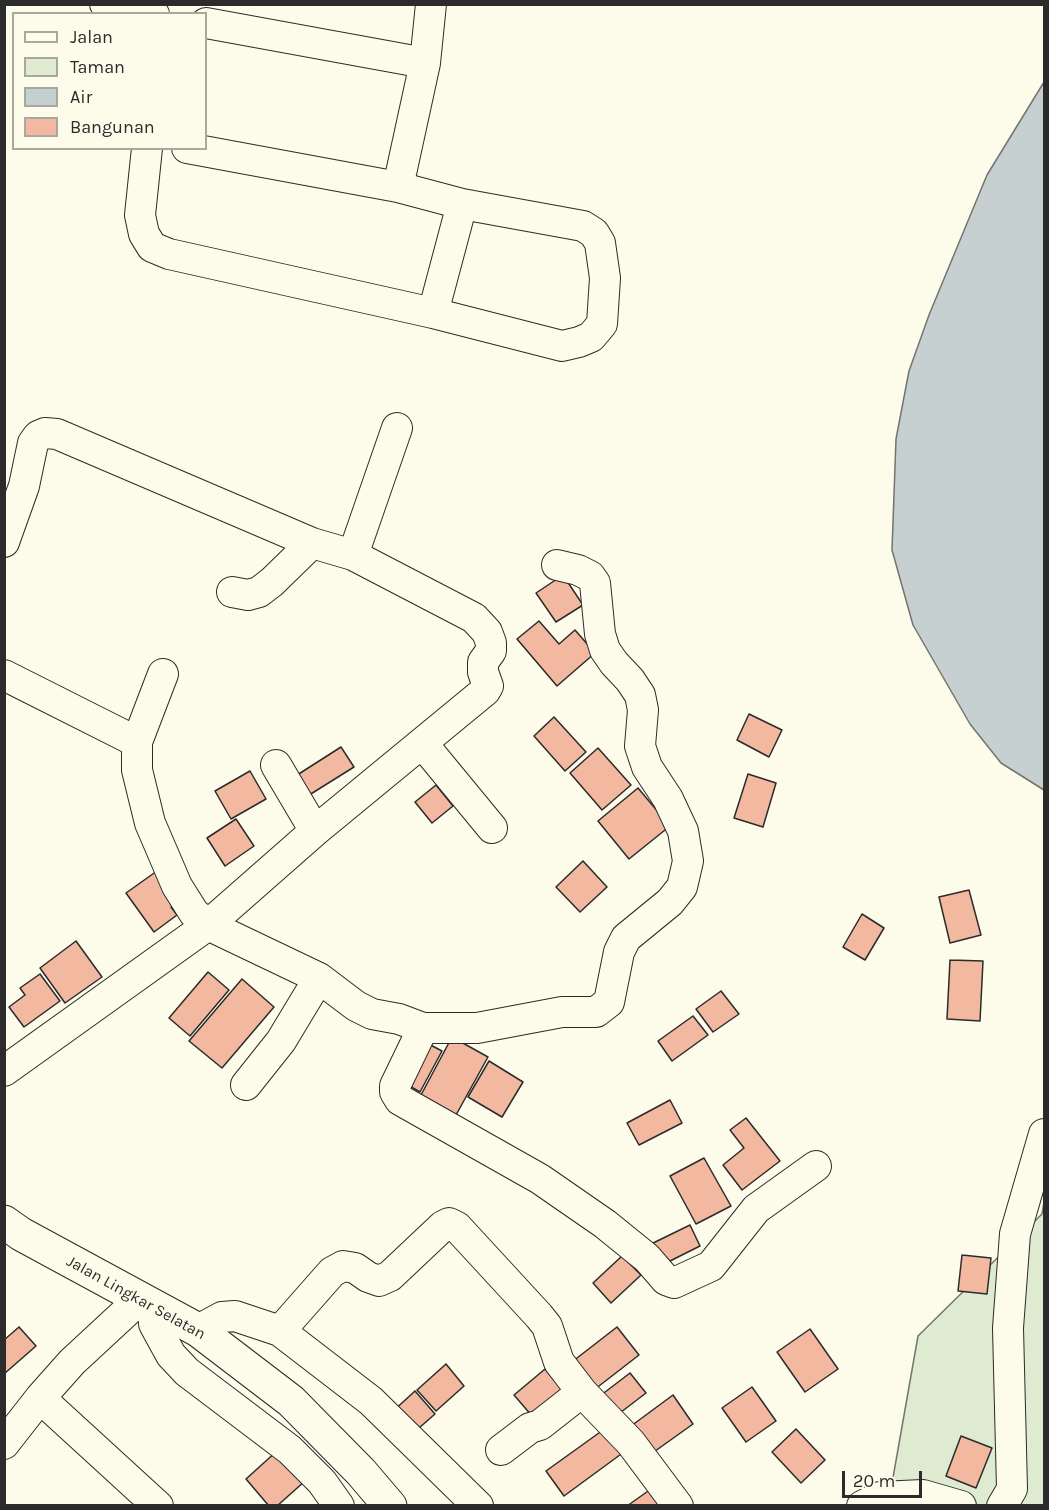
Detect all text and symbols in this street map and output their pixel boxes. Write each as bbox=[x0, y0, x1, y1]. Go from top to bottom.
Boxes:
legend bbox=[12, 12, 207, 150]
text: Jalan bbox=[70, 26, 113, 48]
text: Taman bbox=[70, 56, 125, 78]
text: Air bbox=[70, 86, 92, 108]
text: Bangunan bbox=[70, 116, 155, 138]
street label: Jalan Lingkar Selatan bbox=[63, 1252, 209, 1344]
scale bar bbox=[845, 1459, 924, 1497]
text: 20 m bbox=[853, 1470, 895, 1492]

